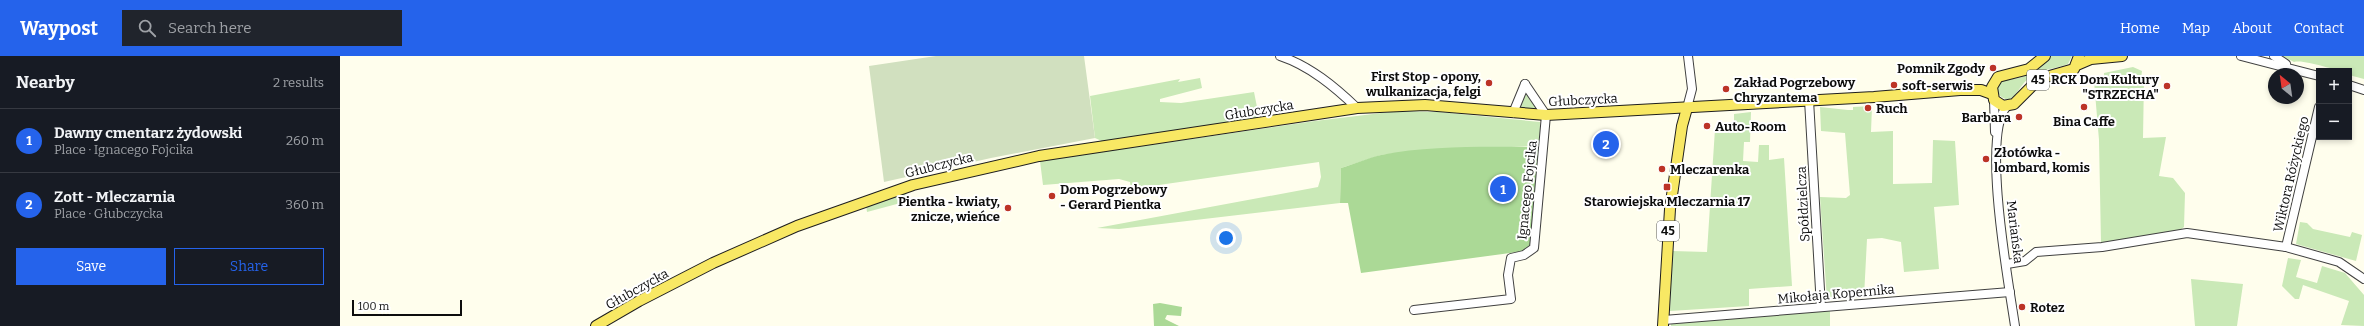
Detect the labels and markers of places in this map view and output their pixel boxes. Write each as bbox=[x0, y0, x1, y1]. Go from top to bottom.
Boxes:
place label: Pomnik Zgody bbox=[1897, 61, 1986, 76]
marker: Pomnik Zgody bbox=[1988, 63, 1998, 73]
place label: First Stop - opony, wulkanizacja, felgi bbox=[1365, 69, 1481, 100]
place label: RCK Dom Kultury "STRZECHA" bbox=[2051, 72, 2160, 102]
place label: Zakład Pogrzebowy Chryzantema bbox=[1734, 75, 1856, 105]
marker: First Stop - opony, wulkanizacja, felgi bbox=[1484, 78, 1494, 88]
place label: soft-serwis bbox=[1902, 78, 1973, 93]
marker: soft-serwis bbox=[1889, 80, 1899, 90]
marker: RCK Dom Kultury "STRZECHA" bbox=[2162, 81, 2172, 91]
marker: Zakład Pogrzebowy Chryzantema bbox=[1721, 84, 1731, 94]
place label: Ruch bbox=[1876, 101, 1908, 116]
marker: Bina Caffe bbox=[2079, 102, 2089, 112]
marker: Ruch bbox=[1863, 103, 1873, 113]
place label: Barbara bbox=[1962, 110, 2012, 125]
marker: Barbara bbox=[2014, 112, 2024, 122]
place label: Bina Caffe bbox=[2053, 114, 2115, 129]
place label: Auto-Room bbox=[1715, 119, 1787, 134]
marker: Auto-Room bbox=[1702, 121, 1712, 131]
pin: 2 bbox=[1593, 129, 1619, 159]
place label: Złotówka - lombard, komis bbox=[1994, 145, 2090, 175]
marker: Złotówka - lombard, komis bbox=[1981, 154, 1991, 164]
place label: Mleczarenka bbox=[1670, 162, 1750, 177]
marker: Mleczarenka bbox=[1657, 164, 1667, 174]
pin: 1 bbox=[1490, 174, 1516, 204]
place label: Dom Pogrzebowy - Gerard Pientka bbox=[1060, 182, 1168, 212]
marker: Starowiejska Mleczarnia 17 bbox=[1662, 182, 1672, 192]
marker: Dom Pogrzebowy - Gerard Pientka bbox=[1047, 191, 1057, 201]
place label: Pientka - kwiaty, znicze, wieńce bbox=[898, 194, 1000, 224]
place label: Starowiejska Mleczarnia 17 bbox=[1584, 194, 1750, 210]
marker: Pientka - kwiaty, znicze, wieńce bbox=[1003, 203, 1013, 213]
place label: Rotez bbox=[2030, 300, 2065, 315]
marker: Rotez bbox=[2017, 302, 2027, 312]

